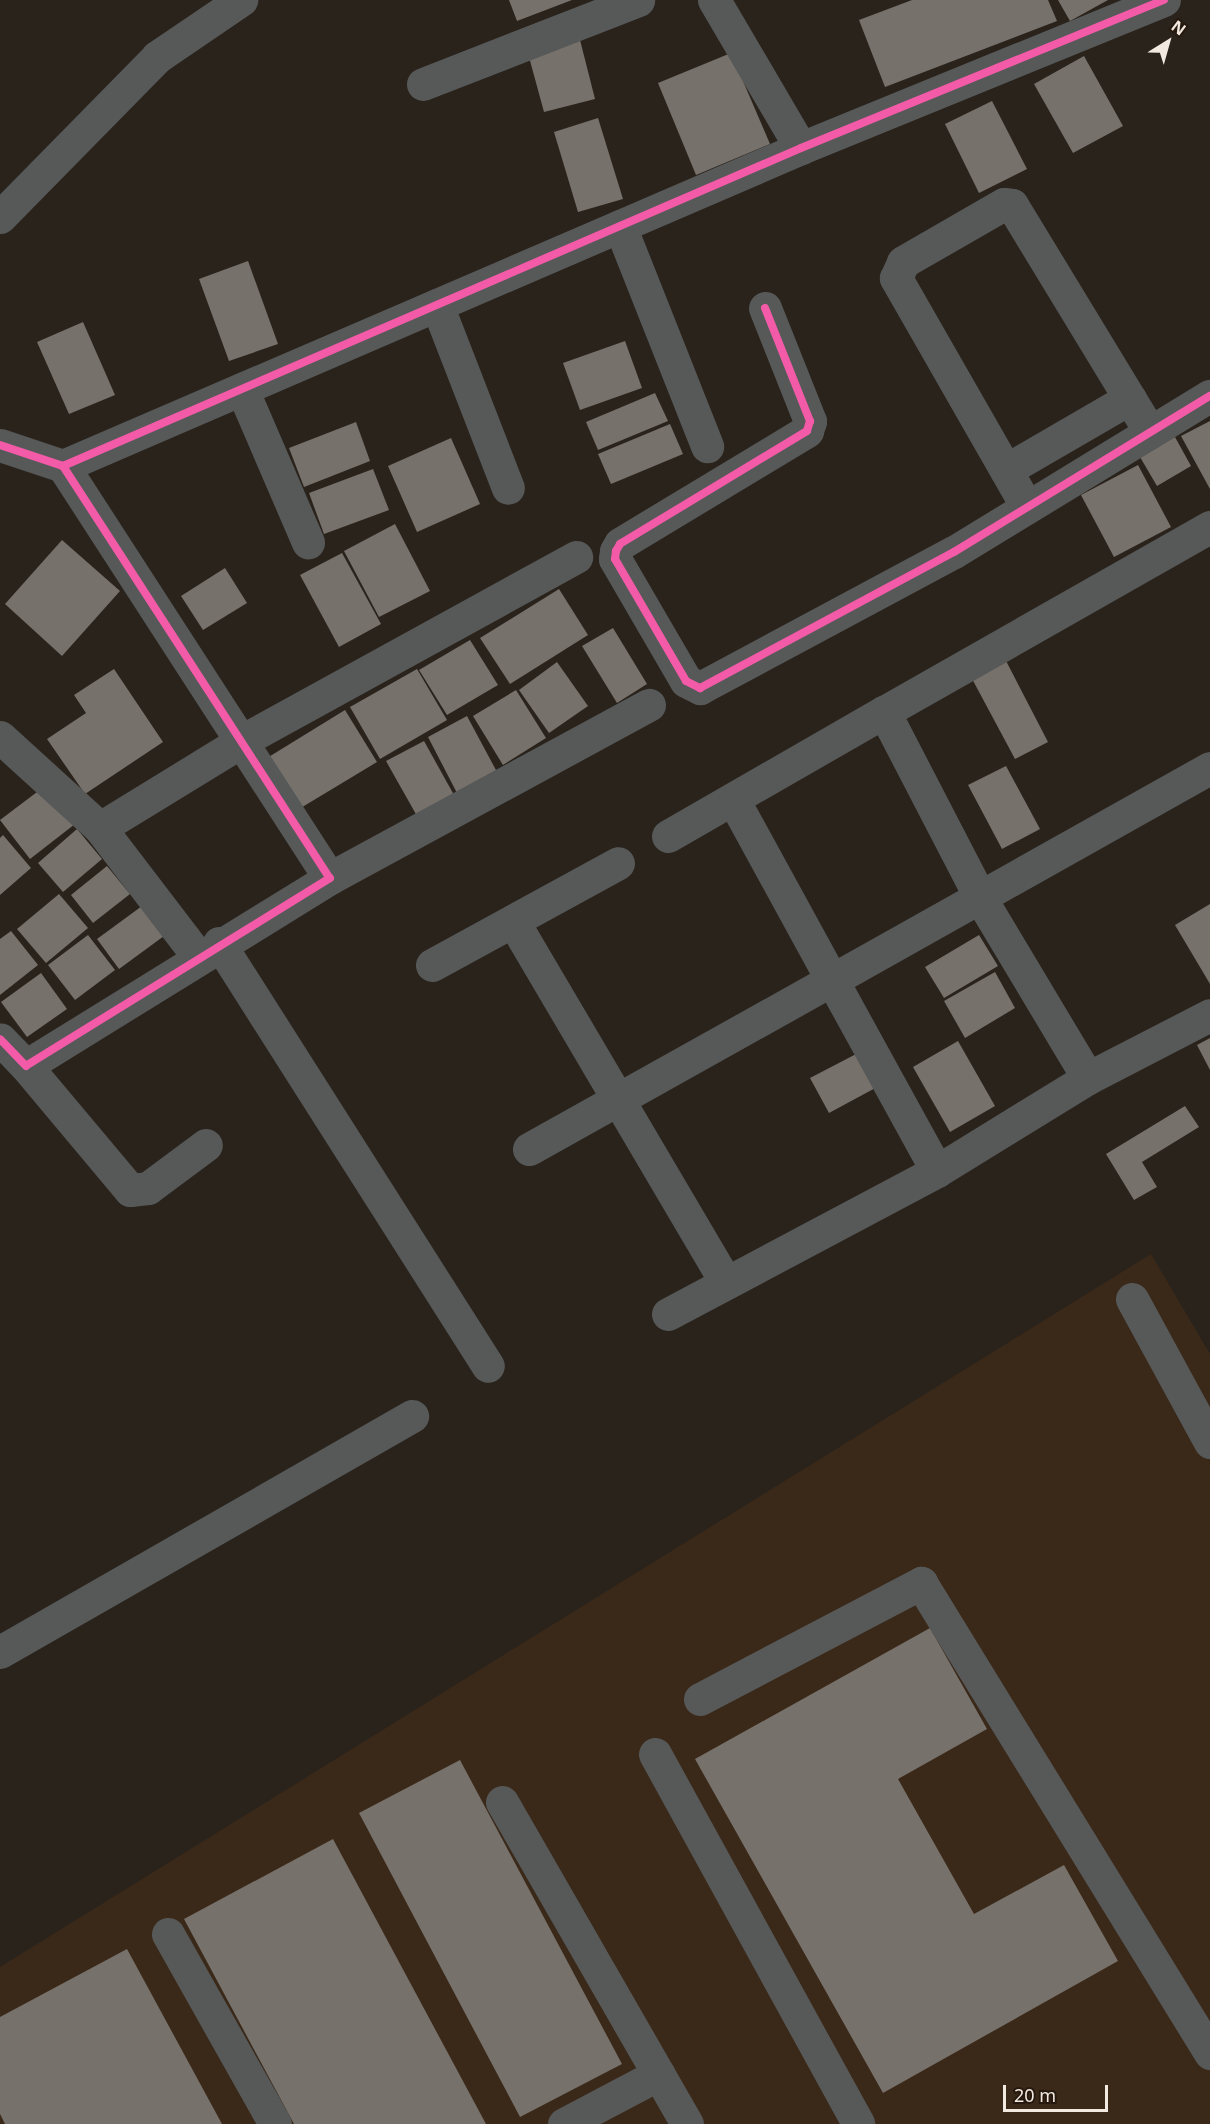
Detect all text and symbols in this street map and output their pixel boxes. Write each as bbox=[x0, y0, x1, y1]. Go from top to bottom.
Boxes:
north arrow bbox=[1138, 12, 1198, 72]
text: N bbox=[1167, 15, 1191, 40]
scale bar bbox=[1006, 2073, 1111, 2111]
text: 20 m bbox=[1014, 2083, 1056, 2107]

